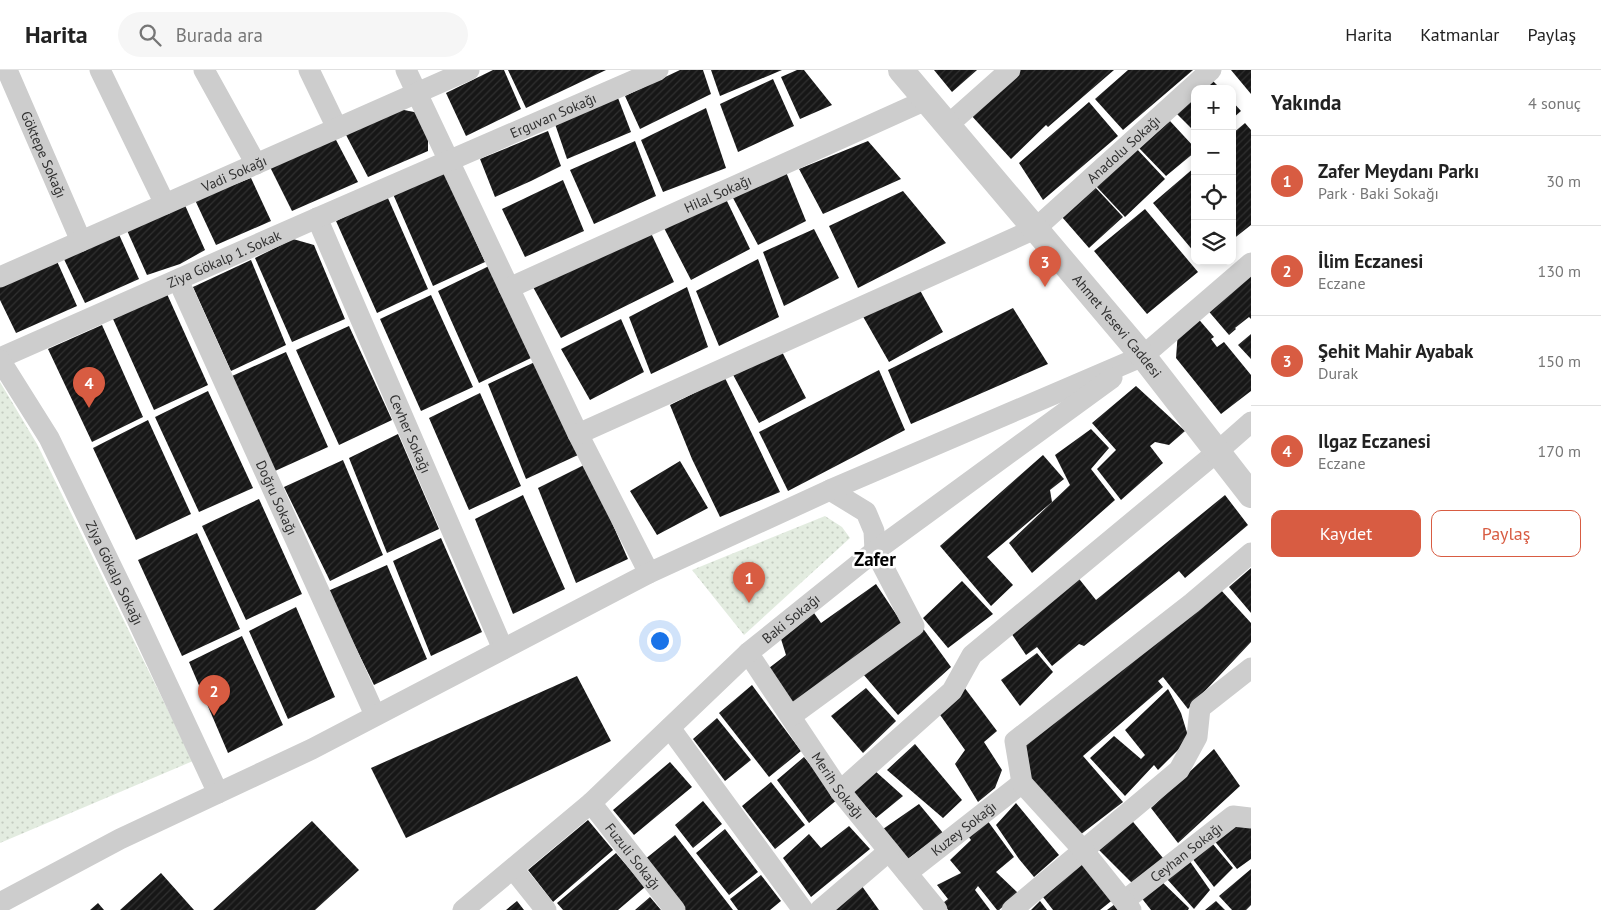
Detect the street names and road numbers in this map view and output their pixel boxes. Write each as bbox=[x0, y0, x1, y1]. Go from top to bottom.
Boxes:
street label: Erguvan Sokağı bbox=[507, 89, 599, 142]
street label: Göktepe Sokağı bbox=[17, 108, 70, 201]
street label: Anadolu Sokağı bbox=[1083, 111, 1164, 187]
street label: Vadi Sokağı bbox=[198, 151, 269, 196]
street label: Hilal Sokağı bbox=[681, 171, 754, 217]
street label: Ziya Gökalp 1. Sokak bbox=[164, 226, 284, 292]
street label: Ahmet Yesevi Caddesi bbox=[1069, 270, 1166, 381]
street label: Cevher Sokağı bbox=[385, 391, 435, 476]
street label: Doğru Sokağı bbox=[252, 457, 301, 538]
street label: Ziya Gökalp Sokağı bbox=[82, 518, 147, 628]
street label: Baki Sokağı bbox=[758, 590, 824, 647]
street label: Merih Sokağı bbox=[808, 749, 868, 822]
street label: Kuzey Sokağı bbox=[927, 797, 1000, 860]
street label: Fuzuli Sokağı bbox=[601, 819, 665, 894]
street label: Ceyhan Sokağı bbox=[1147, 819, 1226, 886]

